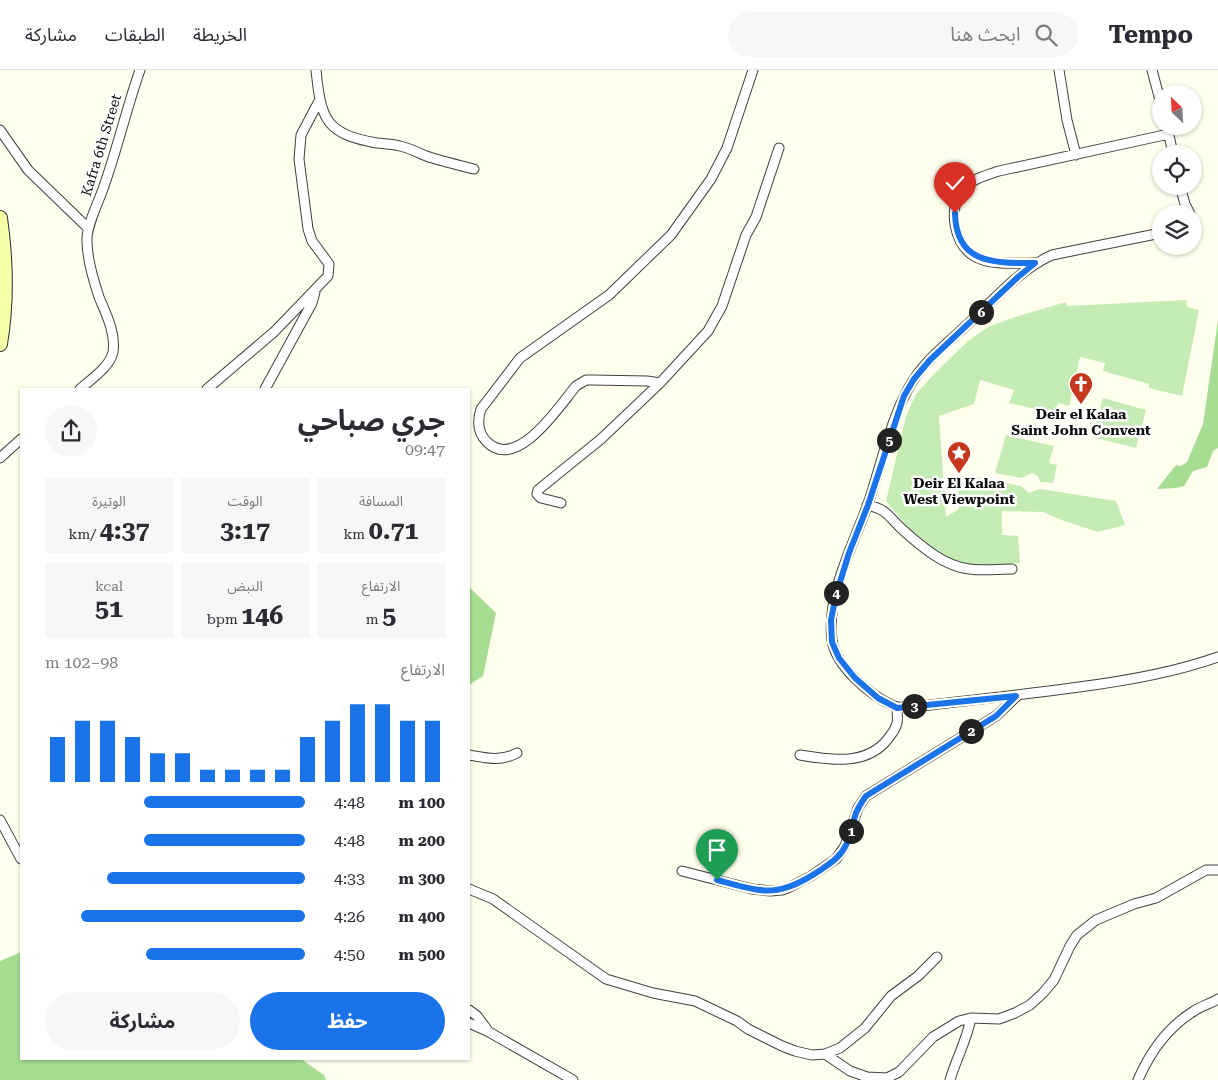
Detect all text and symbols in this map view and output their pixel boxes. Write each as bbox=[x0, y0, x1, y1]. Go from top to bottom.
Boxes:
search box bbox=[728, 12, 1078, 57]
icon: search bbox=[1032, 21, 1060, 49]
text: Tempo bbox=[1108, 21, 1193, 49]
text: ابحث هنا bbox=[950, 23, 1020, 46]
text: مشاركة bbox=[25, 24, 77, 45]
text: الطبقات bbox=[105, 24, 165, 45]
text: الخريطة bbox=[193, 24, 247, 45]
north arrow bbox=[1152, 85, 1202, 135]
map controls bbox=[1152, 85, 1202, 255]
street label: Kafra 6th Street bbox=[78, 92, 124, 198]
button: locate bbox=[1152, 145, 1202, 195]
pin bbox=[934, 162, 976, 213]
icon: check bbox=[941, 169, 969, 197]
button: layers bbox=[1152, 205, 1202, 255]
pin: 6 bbox=[968, 300, 994, 324]
text: 6 bbox=[978, 304, 985, 320]
church icon: Deir el Kalaa Saint John Convent bbox=[1068, 371, 1094, 405]
text: جري صباحي bbox=[298, 404, 445, 437]
button: share bbox=[45, 405, 97, 457]
place label: Deir el Kalaa Saint John Convent bbox=[1011, 406, 1151, 438]
pin: 5 bbox=[876, 428, 902, 452]
text: 5 bbox=[886, 432, 893, 448]
text: 09:47 bbox=[405, 440, 445, 459]
place icon: Deir El Kalaa West Viewpoint bbox=[946, 440, 972, 474]
place label: Deir El Kalaa West Viewpoint bbox=[903, 475, 1015, 507]
text: الوتيرة bbox=[92, 493, 126, 509]
text: الوقت bbox=[227, 493, 263, 509]
text: المسافة bbox=[359, 493, 403, 509]
text: 4:37 bbox=[100, 516, 149, 545]
text: 3:17 bbox=[220, 516, 270, 545]
text: 0.71 bbox=[369, 516, 419, 545]
text: /km bbox=[69, 526, 100, 542]
text: km bbox=[343, 526, 369, 542]
text: kcal bbox=[95, 578, 123, 594]
text: النبض bbox=[227, 578, 263, 594]
text: الارتفاع bbox=[362, 578, 400, 594]
pin: 4 bbox=[824, 580, 848, 606]
text: 4 bbox=[833, 585, 840, 601]
text: 51 bbox=[95, 594, 123, 623]
text: 146 bbox=[241, 601, 283, 630]
text: 5 bbox=[382, 601, 396, 630]
text: bpm bbox=[207, 611, 241, 627]
text: m bbox=[366, 611, 382, 627]
text: 98–102 m bbox=[45, 653, 118, 672]
text: الارتفاع bbox=[401, 660, 445, 679]
pin: 3 bbox=[902, 694, 926, 718]
text: 3 bbox=[911, 698, 918, 714]
pin: 2 bbox=[958, 718, 984, 744]
text: 2 bbox=[968, 723, 975, 739]
text: 4:48 bbox=[334, 793, 365, 812]
text: 100 m bbox=[399, 793, 445, 812]
pin: 1 bbox=[838, 818, 864, 844]
text: 1 bbox=[848, 823, 855, 839]
pin bbox=[696, 829, 738, 880]
text: 4:48 bbox=[334, 831, 365, 850]
text: 200 m bbox=[399, 831, 445, 850]
icon: arrive bbox=[703, 836, 731, 864]
text: 4:33 bbox=[334, 869, 365, 888]
text: 300 m bbox=[399, 869, 445, 888]
text: 4:26 bbox=[334, 907, 365, 926]
text: 400 m bbox=[399, 907, 445, 926]
text: 4:50 bbox=[334, 945, 365, 964]
text: 500 m bbox=[399, 945, 445, 964]
button: مشاركة bbox=[45, 992, 240, 1050]
button: حفظ bbox=[250, 992, 445, 1050]

